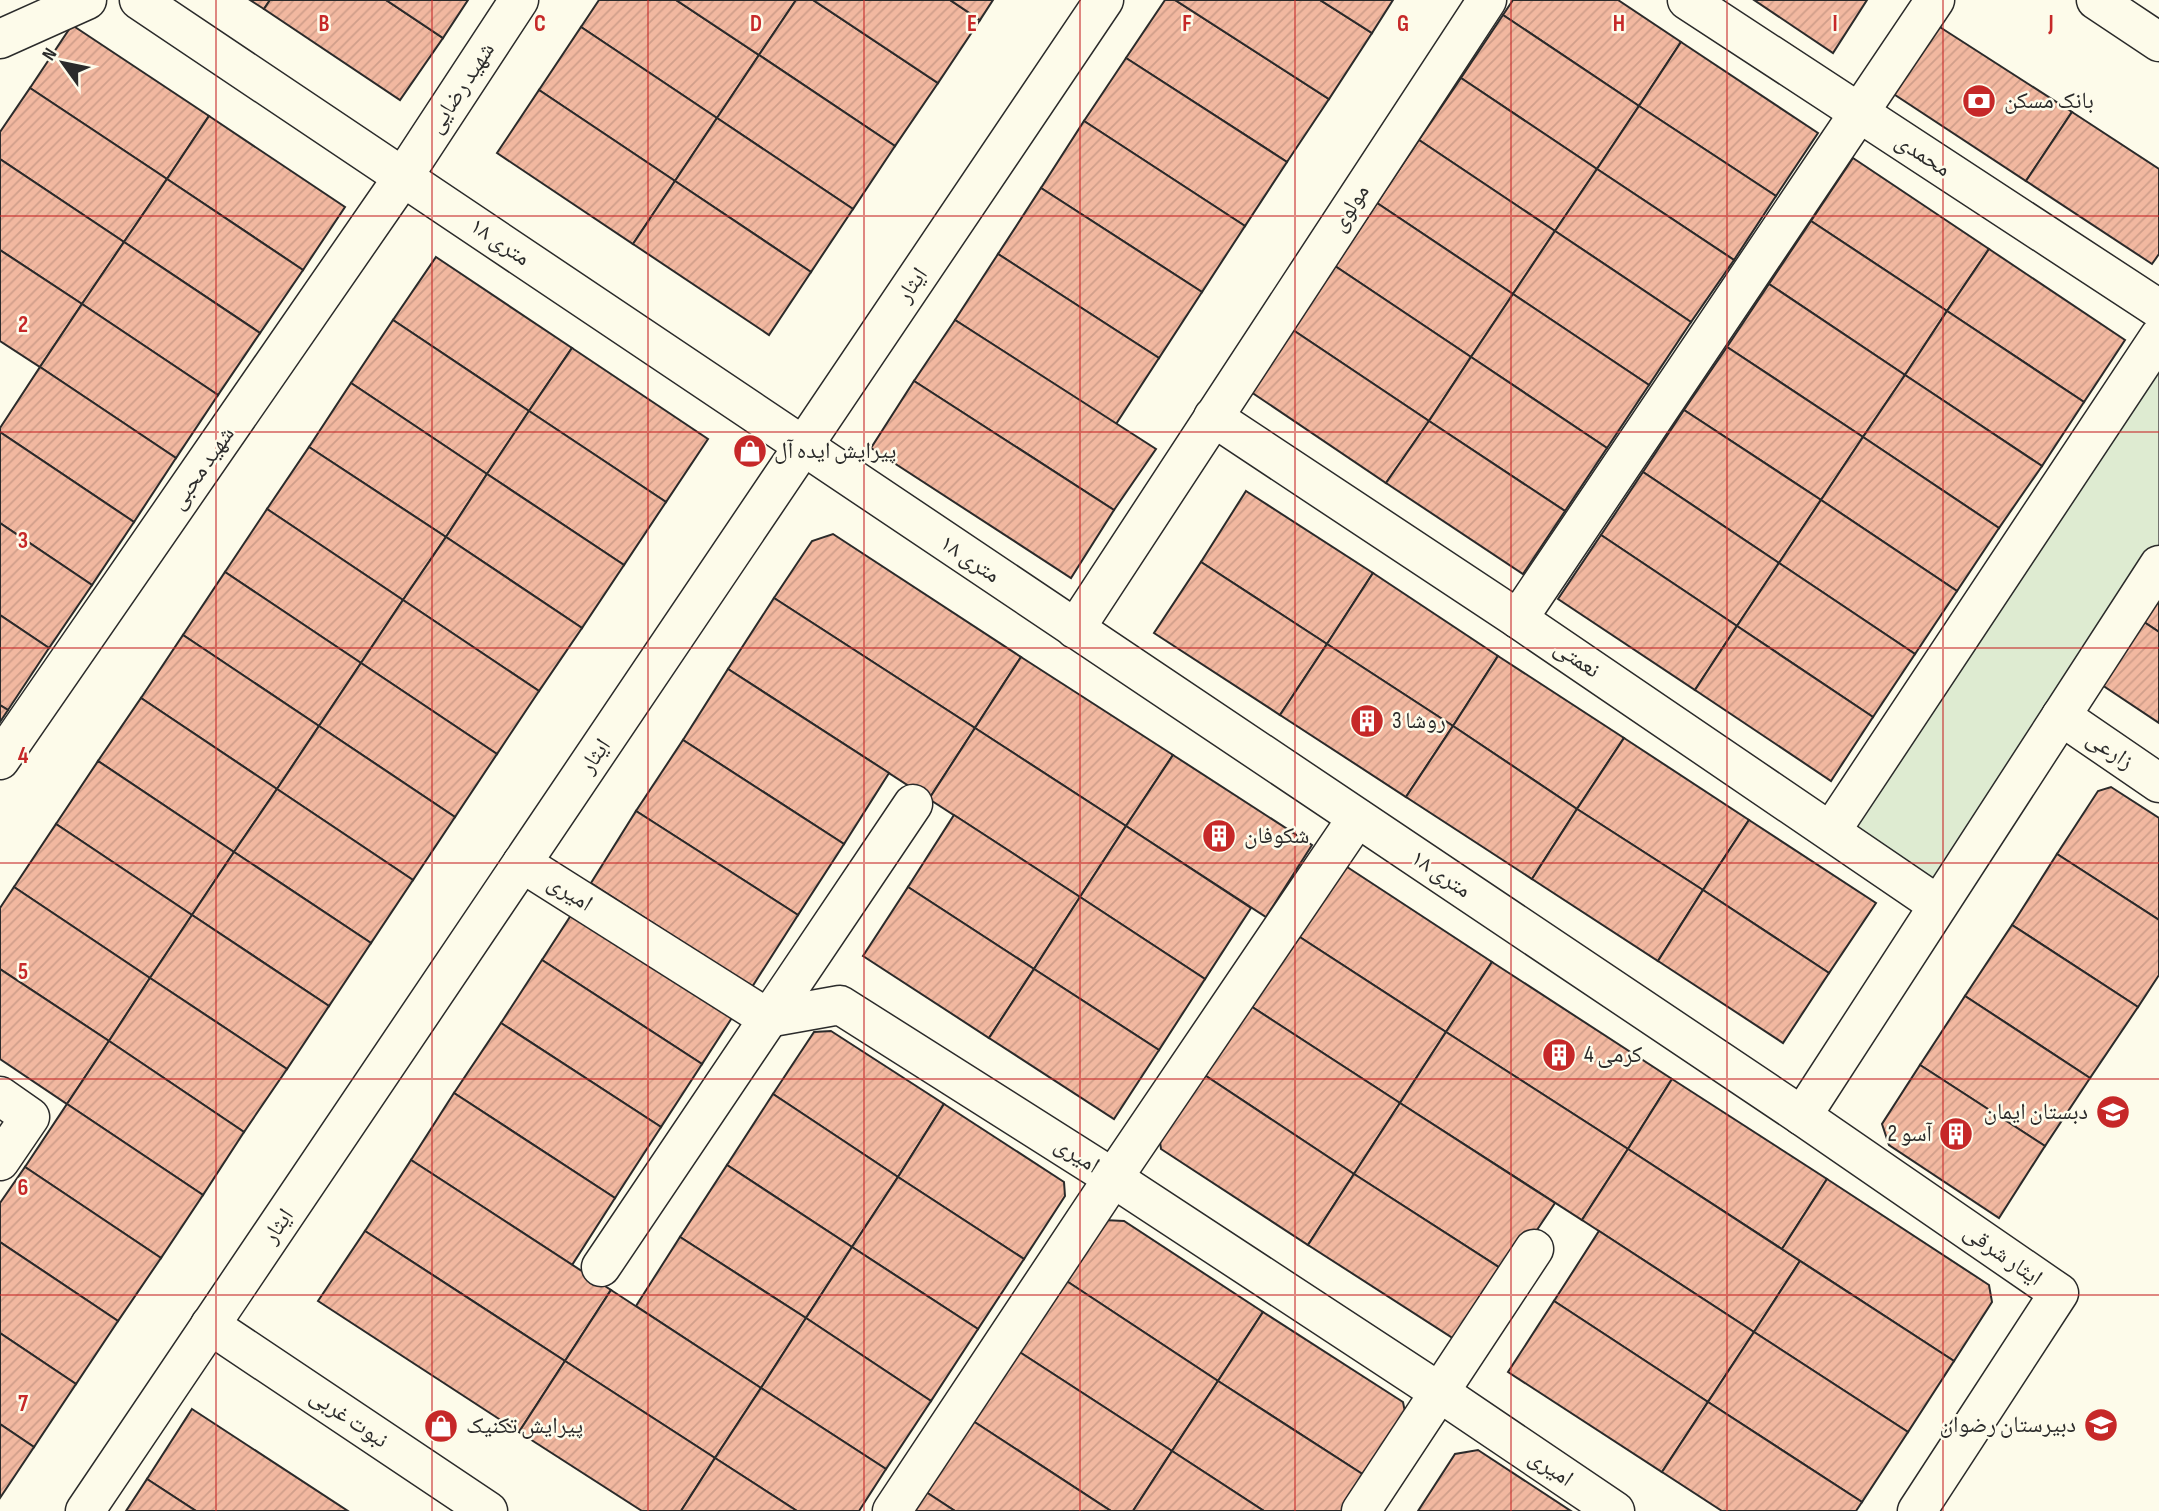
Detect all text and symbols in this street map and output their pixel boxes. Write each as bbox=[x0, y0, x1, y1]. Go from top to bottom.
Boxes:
text: B bbox=[319, 10, 330, 38]
text: C bbox=[534, 10, 546, 38]
text: D bbox=[750, 10, 762, 38]
text: E bbox=[967, 10, 977, 38]
text: F bbox=[1182, 10, 1192, 38]
text: G bbox=[1397, 10, 1409, 38]
text: H bbox=[1613, 10, 1625, 38]
text: I bbox=[1832, 10, 1838, 38]
text: J bbox=[2047, 10, 2054, 38]
north arrow bbox=[28, 28, 98, 98]
street label: شهید رضایی bbox=[421, 37, 501, 139]
text: N bbox=[38, 44, 62, 65]
bank icon: بانک مسکن bbox=[1960, 82, 1998, 120]
place label: بانک مسکن bbox=[2004, 87, 2094, 115]
street label: محمدی bbox=[1890, 127, 1956, 183]
street label: مولوی bbox=[1324, 179, 1376, 237]
street label: ۱۸ متری bbox=[465, 212, 535, 272]
street label: ایثار bbox=[890, 262, 934, 309]
text: 2 bbox=[18, 311, 28, 339]
street label: شهید محبی bbox=[163, 421, 241, 515]
shop icon: پیرایش ایده آل bbox=[731, 432, 769, 470]
place label: پیرایش ایده آل bbox=[774, 437, 896, 465]
text: 3 bbox=[18, 527, 28, 555]
street label: ۱۸ متری bbox=[935, 529, 1005, 589]
street label: نعمتی bbox=[1549, 634, 1605, 684]
building icon: روشا 3 bbox=[1348, 702, 1386, 740]
place label: روشا 3 bbox=[1392, 707, 1446, 735]
street label: زارعی bbox=[2081, 724, 2139, 776]
street label: ایثار bbox=[573, 733, 617, 780]
text: 4 bbox=[18, 742, 29, 770]
building icon: شکوفان bbox=[1200, 817, 1238, 855]
place label: شکوفان bbox=[1244, 822, 1309, 850]
street label: ۱۸ متری bbox=[1406, 844, 1476, 904]
street label: امیری bbox=[542, 868, 598, 918]
text: 5 bbox=[18, 958, 28, 986]
building icon: کرمی 4 bbox=[1540, 1036, 1578, 1074]
place label: کرمی 4 bbox=[1584, 1041, 1643, 1069]
school or university icon: دبستان ایمان bbox=[2094, 1093, 2132, 1131]
place label: دبستان ایمان bbox=[1984, 1098, 2088, 1126]
building icon: آسو 2 bbox=[1937, 1115, 1975, 1153]
place label: آسو 2 bbox=[1887, 1120, 1933, 1148]
street label: امیری bbox=[1049, 1130, 1105, 1180]
text: 6 bbox=[18, 1174, 28, 1202]
street label: ایثار bbox=[256, 1203, 300, 1250]
street label: ایثار شرقی bbox=[1958, 1218, 2048, 1292]
street label: نبوت غربی bbox=[305, 1382, 393, 1454]
text: 7 bbox=[18, 1390, 28, 1418]
school or university icon: دبیرستان رضوان bbox=[2082, 1406, 2120, 1444]
shop icon: پیرایش تکنیک bbox=[422, 1407, 460, 1445]
place label: دبیرستان رضوان bbox=[1940, 1411, 2076, 1439]
place label: پیرایش تکنیک bbox=[466, 1412, 583, 1440]
street label: امیری bbox=[1523, 1443, 1579, 1493]

